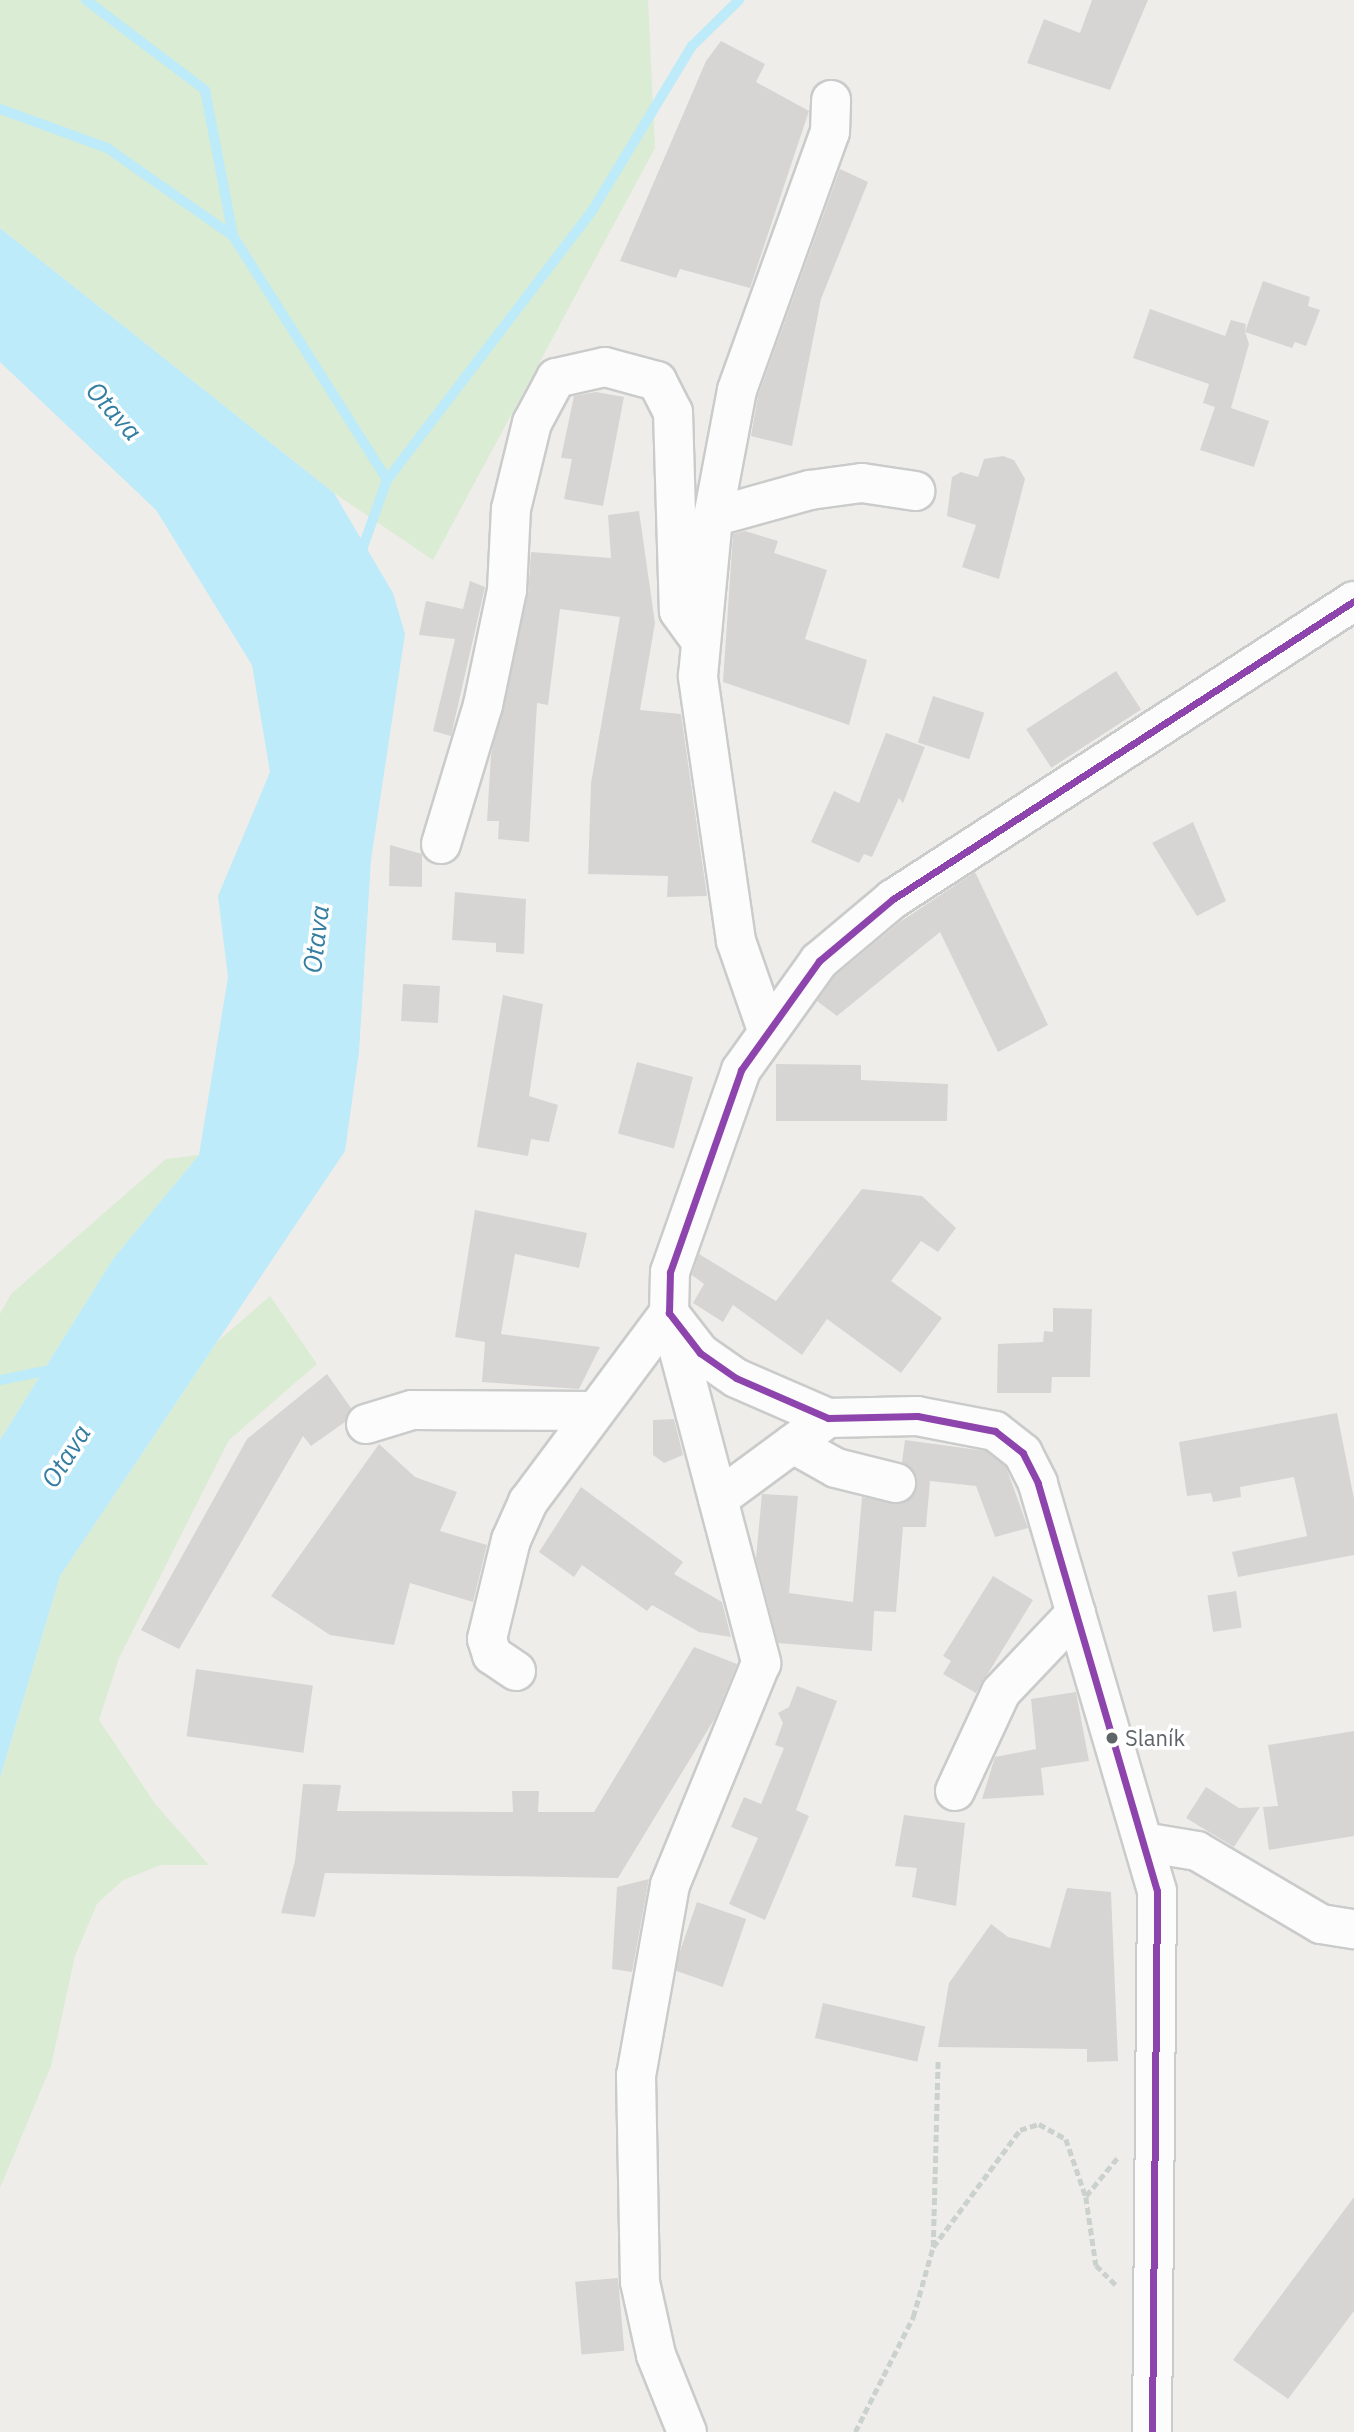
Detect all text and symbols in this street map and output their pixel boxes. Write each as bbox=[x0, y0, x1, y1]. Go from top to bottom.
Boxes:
water label: Otava bbox=[80, 375, 148, 447]
water label: Otava bbox=[296, 903, 336, 975]
water label: Otava bbox=[35, 1419, 97, 1493]
place label: Slaník bbox=[1125, 1725, 1185, 1751]
marker: Slaník bbox=[1105, 1731, 1119, 1745]

